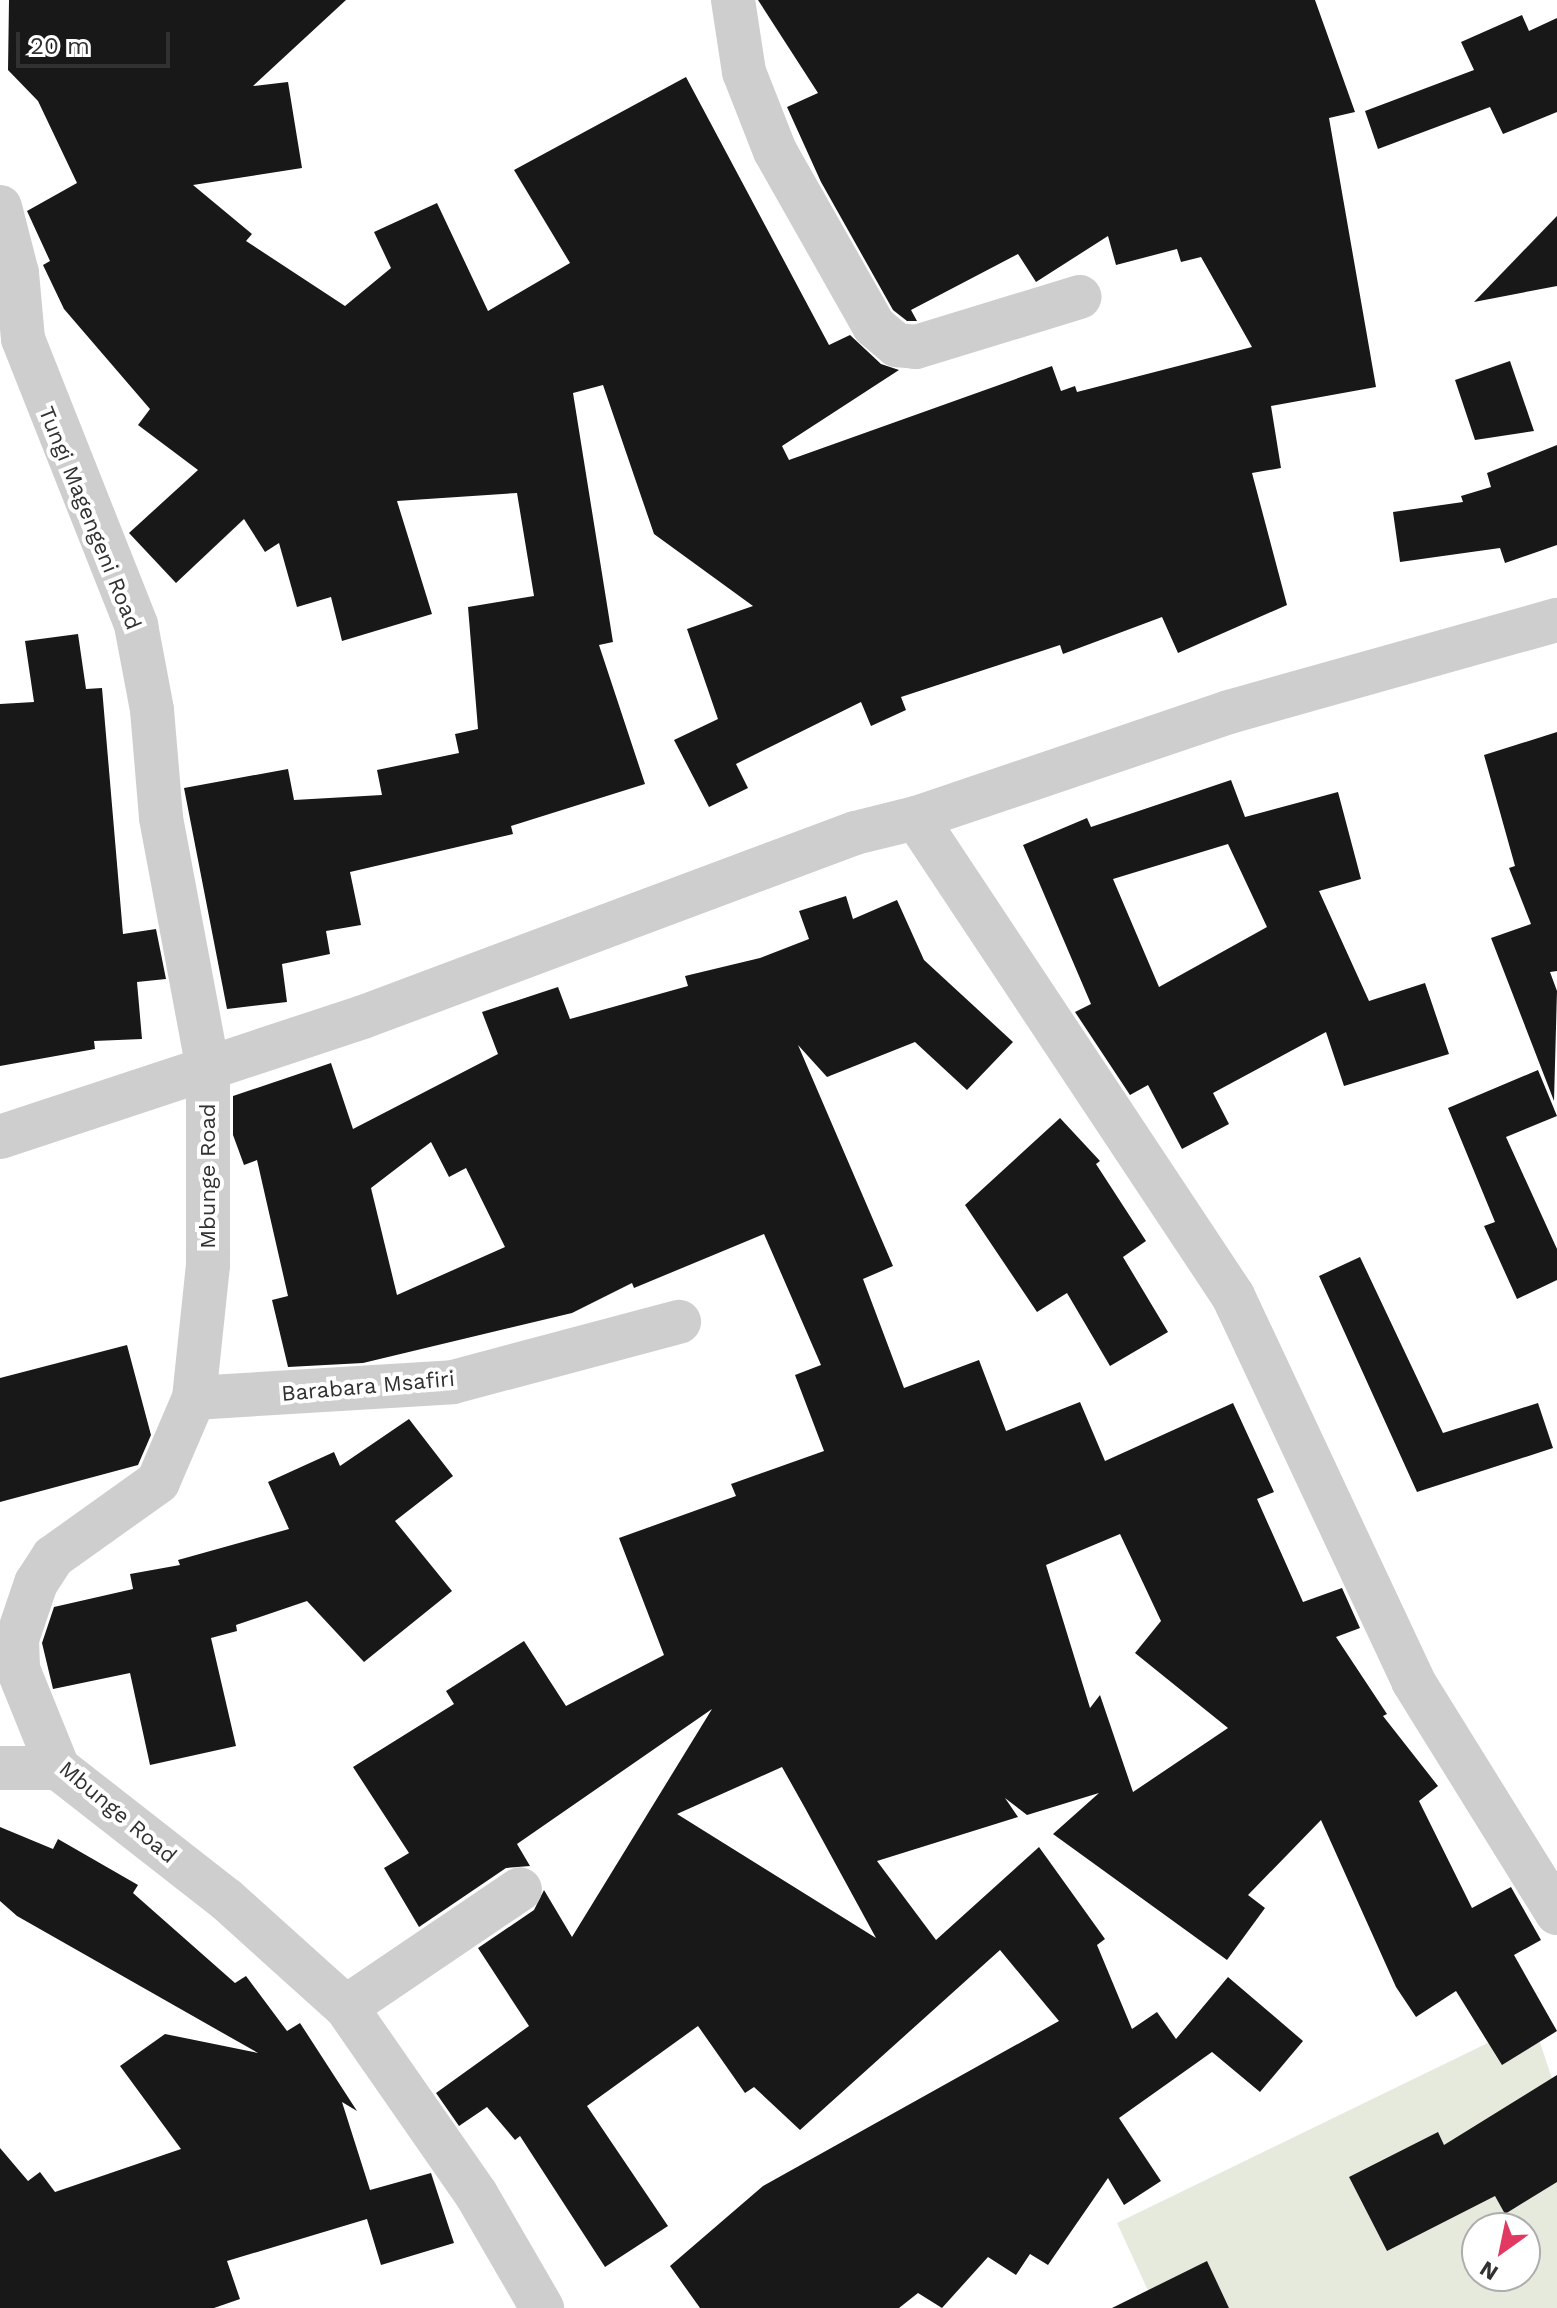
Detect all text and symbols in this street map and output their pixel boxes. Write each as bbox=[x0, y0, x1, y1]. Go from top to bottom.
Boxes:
scale bar bbox=[20, 16, 174, 66]
text: 20 m bbox=[30, 32, 90, 60]
street label: Tungi Magengeni Road bbox=[33, 403, 147, 633]
street label: Mbunge Road bbox=[195, 1103, 221, 1249]
street label: Barabara Msafiri bbox=[280, 1365, 456, 1407]
street label: Mbunge Road bbox=[54, 1755, 182, 1869]
north arrow bbox=[1461, 2212, 1541, 2292]
text: N bbox=[1475, 2256, 1502, 2286]

